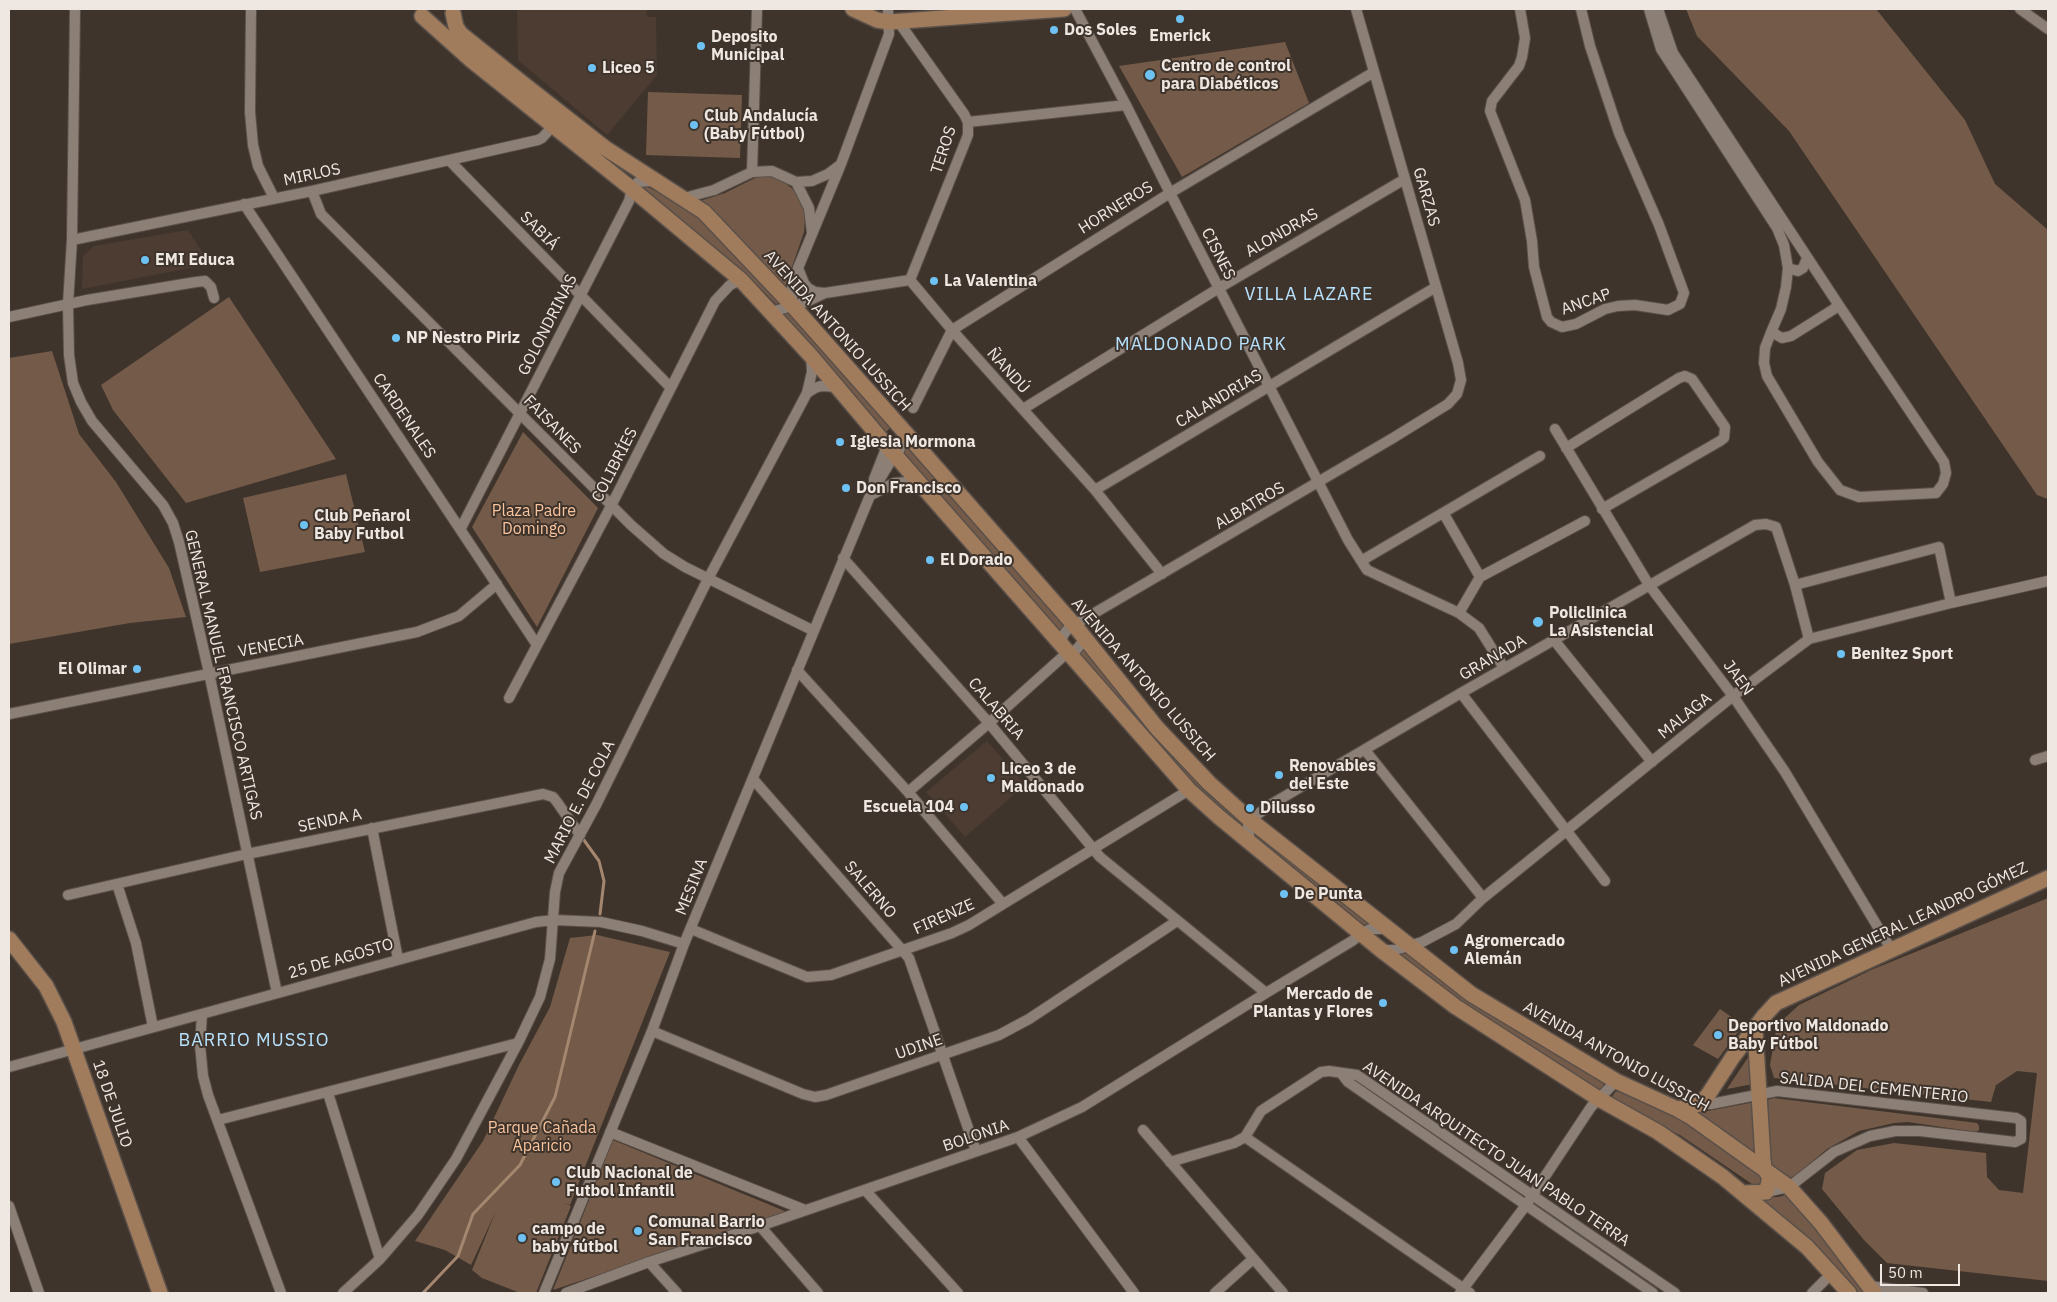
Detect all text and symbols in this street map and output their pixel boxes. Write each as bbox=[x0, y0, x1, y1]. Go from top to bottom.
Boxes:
marker: Emerick bbox=[1174, 13, 1186, 25]
place label: Dos Soles bbox=[1064, 20, 1137, 40]
marker: Dos Soles bbox=[1048, 24, 1060, 36]
place label: Emerick bbox=[1149, 26, 1211, 46]
place label: Deposito Municipal bbox=[711, 27, 784, 65]
marker: Deposito Municipal bbox=[695, 40, 707, 52]
place label: Centro de control para Diabéticos bbox=[1161, 56, 1291, 94]
place label: Liceo 5 bbox=[602, 58, 655, 78]
marker: Liceo 5 bbox=[586, 62, 598, 74]
marker: Centro de control para Diabéticos bbox=[1143, 68, 1157, 82]
place label: Club Andalucía (Baby Fútbol) bbox=[704, 106, 818, 144]
marker: Club Andalucía (Baby Fútbol) bbox=[688, 119, 700, 131]
street label: TEROS bbox=[927, 124, 961, 176]
street label: MIRLOS bbox=[282, 160, 342, 190]
street label: GARZAS bbox=[1408, 165, 1444, 229]
street label: HORNEROS bbox=[1075, 178, 1157, 238]
street label: ALONDRAS bbox=[1242, 204, 1322, 262]
street label: SABIÁ bbox=[516, 208, 562, 254]
street label: CISNES bbox=[1197, 225, 1239, 283]
street label: AVENIDA ANTONIO LUSSICH bbox=[760, 247, 914, 415]
place label: EMI Educa bbox=[155, 250, 235, 270]
marker: EMI Educa bbox=[139, 254, 151, 266]
street label: GOLONDRINAS bbox=[514, 271, 582, 379]
place label: La Valentina bbox=[944, 271, 1037, 291]
marker: La Valentina bbox=[928, 275, 940, 287]
district label: VILLA LAZARE bbox=[1243, 284, 1375, 306]
street label: ANCAP bbox=[1559, 285, 1613, 319]
place label: NP Nestro Piriz bbox=[406, 328, 520, 348]
marker: NP Nestro Piriz bbox=[390, 332, 402, 344]
district label: MALDONADO PARK bbox=[1113, 334, 1289, 356]
street label: ÑANDÚ bbox=[983, 344, 1033, 398]
street label: CALANDRIAS bbox=[1172, 366, 1266, 432]
street label: CARDENALES bbox=[368, 370, 440, 462]
street label: FAISANES bbox=[519, 392, 585, 458]
street label: COLIBRÍES bbox=[588, 424, 642, 506]
place label: Iglesia Mormona bbox=[850, 432, 976, 452]
marker: Iglesia Mormona bbox=[834, 436, 846, 448]
place label: Don Francisco bbox=[856, 478, 961, 498]
street label: ALBATROS bbox=[1212, 478, 1288, 534]
marker: Don Francisco bbox=[840, 482, 852, 494]
park label: Plaza Padre Domingo bbox=[492, 501, 576, 539]
place label: Club Peñarol Baby Futbol bbox=[314, 506, 410, 544]
marker: Club Peñarol Baby Futbol bbox=[298, 519, 310, 531]
street label: GENERAL MANUEL FRANCISCO ARTIGAS bbox=[180, 528, 266, 822]
place label: El Dorado bbox=[940, 550, 1013, 570]
marker: El Dorado bbox=[924, 554, 936, 566]
street label: AVENIDA ANTONIO LUSSICH bbox=[1067, 594, 1219, 766]
place label: Policlinica La Asistencial bbox=[1549, 603, 1653, 641]
marker: Policlinica La Asistencial bbox=[1531, 615, 1545, 629]
street label: VENECIA bbox=[237, 630, 305, 662]
street label: GRANADA bbox=[1456, 631, 1530, 685]
place label: Benitez Sport bbox=[1851, 644, 1953, 664]
marker: Benitez Sport bbox=[1835, 648, 1847, 660]
street label: JAEN bbox=[1719, 657, 1757, 699]
place label: El Olimar bbox=[58, 659, 127, 679]
marker: El Olimar bbox=[131, 663, 143, 675]
street label: CALABRIA bbox=[964, 674, 1028, 744]
street label: MALAGA bbox=[1654, 689, 1716, 743]
street label: MARIO E. DE COLA bbox=[541, 737, 619, 867]
place label: Renovables del Este bbox=[1289, 756, 1376, 794]
place label: Liceo 3 de Maldonado bbox=[1001, 759, 1084, 797]
marker: Renovables del Este bbox=[1273, 769, 1285, 781]
marker: Liceo 3 de Maldonado bbox=[985, 772, 997, 784]
place label: Escuela 104 bbox=[863, 797, 954, 817]
place label: Dilusso bbox=[1260, 798, 1315, 818]
marker: Escuela 104 bbox=[958, 801, 970, 813]
marker: Dilusso bbox=[1244, 802, 1256, 814]
street label: SENDA A bbox=[296, 805, 364, 837]
street label: MESINA bbox=[672, 856, 712, 918]
street label: SALERNO bbox=[840, 857, 900, 923]
street label: AVENIDA GENERAL LEANDRO GÓMEZ bbox=[1775, 859, 2031, 991]
place label: De Punta bbox=[1294, 884, 1363, 904]
marker: De Punta bbox=[1278, 888, 1290, 900]
street label: FIRENZE bbox=[910, 895, 978, 939]
place label: Agromercado Alemán bbox=[1464, 931, 1565, 969]
street label: 25 DE AGOSTO bbox=[286, 935, 396, 983]
marker: Agromercado Alemán bbox=[1448, 944, 1460, 956]
place label: Mercado de Plantas y Flores bbox=[1253, 984, 1373, 1022]
marker: Mercado de Plantas y Flores bbox=[1377, 997, 1389, 1009]
street label: AVENIDA ANTONIO LUSSICH bbox=[1520, 998, 1712, 1116]
place label: Deportivo Maldonado Baby Fútbol bbox=[1728, 1016, 1889, 1054]
marker: Deportivo Maldonado Baby Fútbol bbox=[1712, 1029, 1724, 1041]
district label: BARRIO MUSSIO bbox=[177, 1030, 331, 1052]
street label: UDINE bbox=[893, 1030, 945, 1064]
street label: AVENIDA ARQUITECTO JUAN PABLO TERRA bbox=[1359, 1057, 1633, 1251]
street label: 18 DE JULIO bbox=[88, 1058, 136, 1150]
street label: SALIDA DEL CEMENTERIO bbox=[1779, 1069, 1969, 1107]
street label: BOLONIA bbox=[940, 1116, 1012, 1156]
park label: Parque Cañada Aparicio bbox=[488, 1118, 596, 1156]
place label: Club Nacional de Futbol Infantil bbox=[566, 1163, 693, 1201]
marker: Club Nacional de Futbol Infantil bbox=[550, 1176, 562, 1188]
place label: Comunal Barrio San Francisco bbox=[648, 1212, 765, 1250]
place label: campo de baby fútbol bbox=[532, 1219, 618, 1257]
marker: Comunal Barrio San Francisco bbox=[632, 1225, 644, 1237]
marker: campo de baby fútbol bbox=[516, 1232, 528, 1244]
scale bar bbox=[1882, 1254, 1962, 1286]
text: 50 m bbox=[1888, 1263, 1923, 1282]

